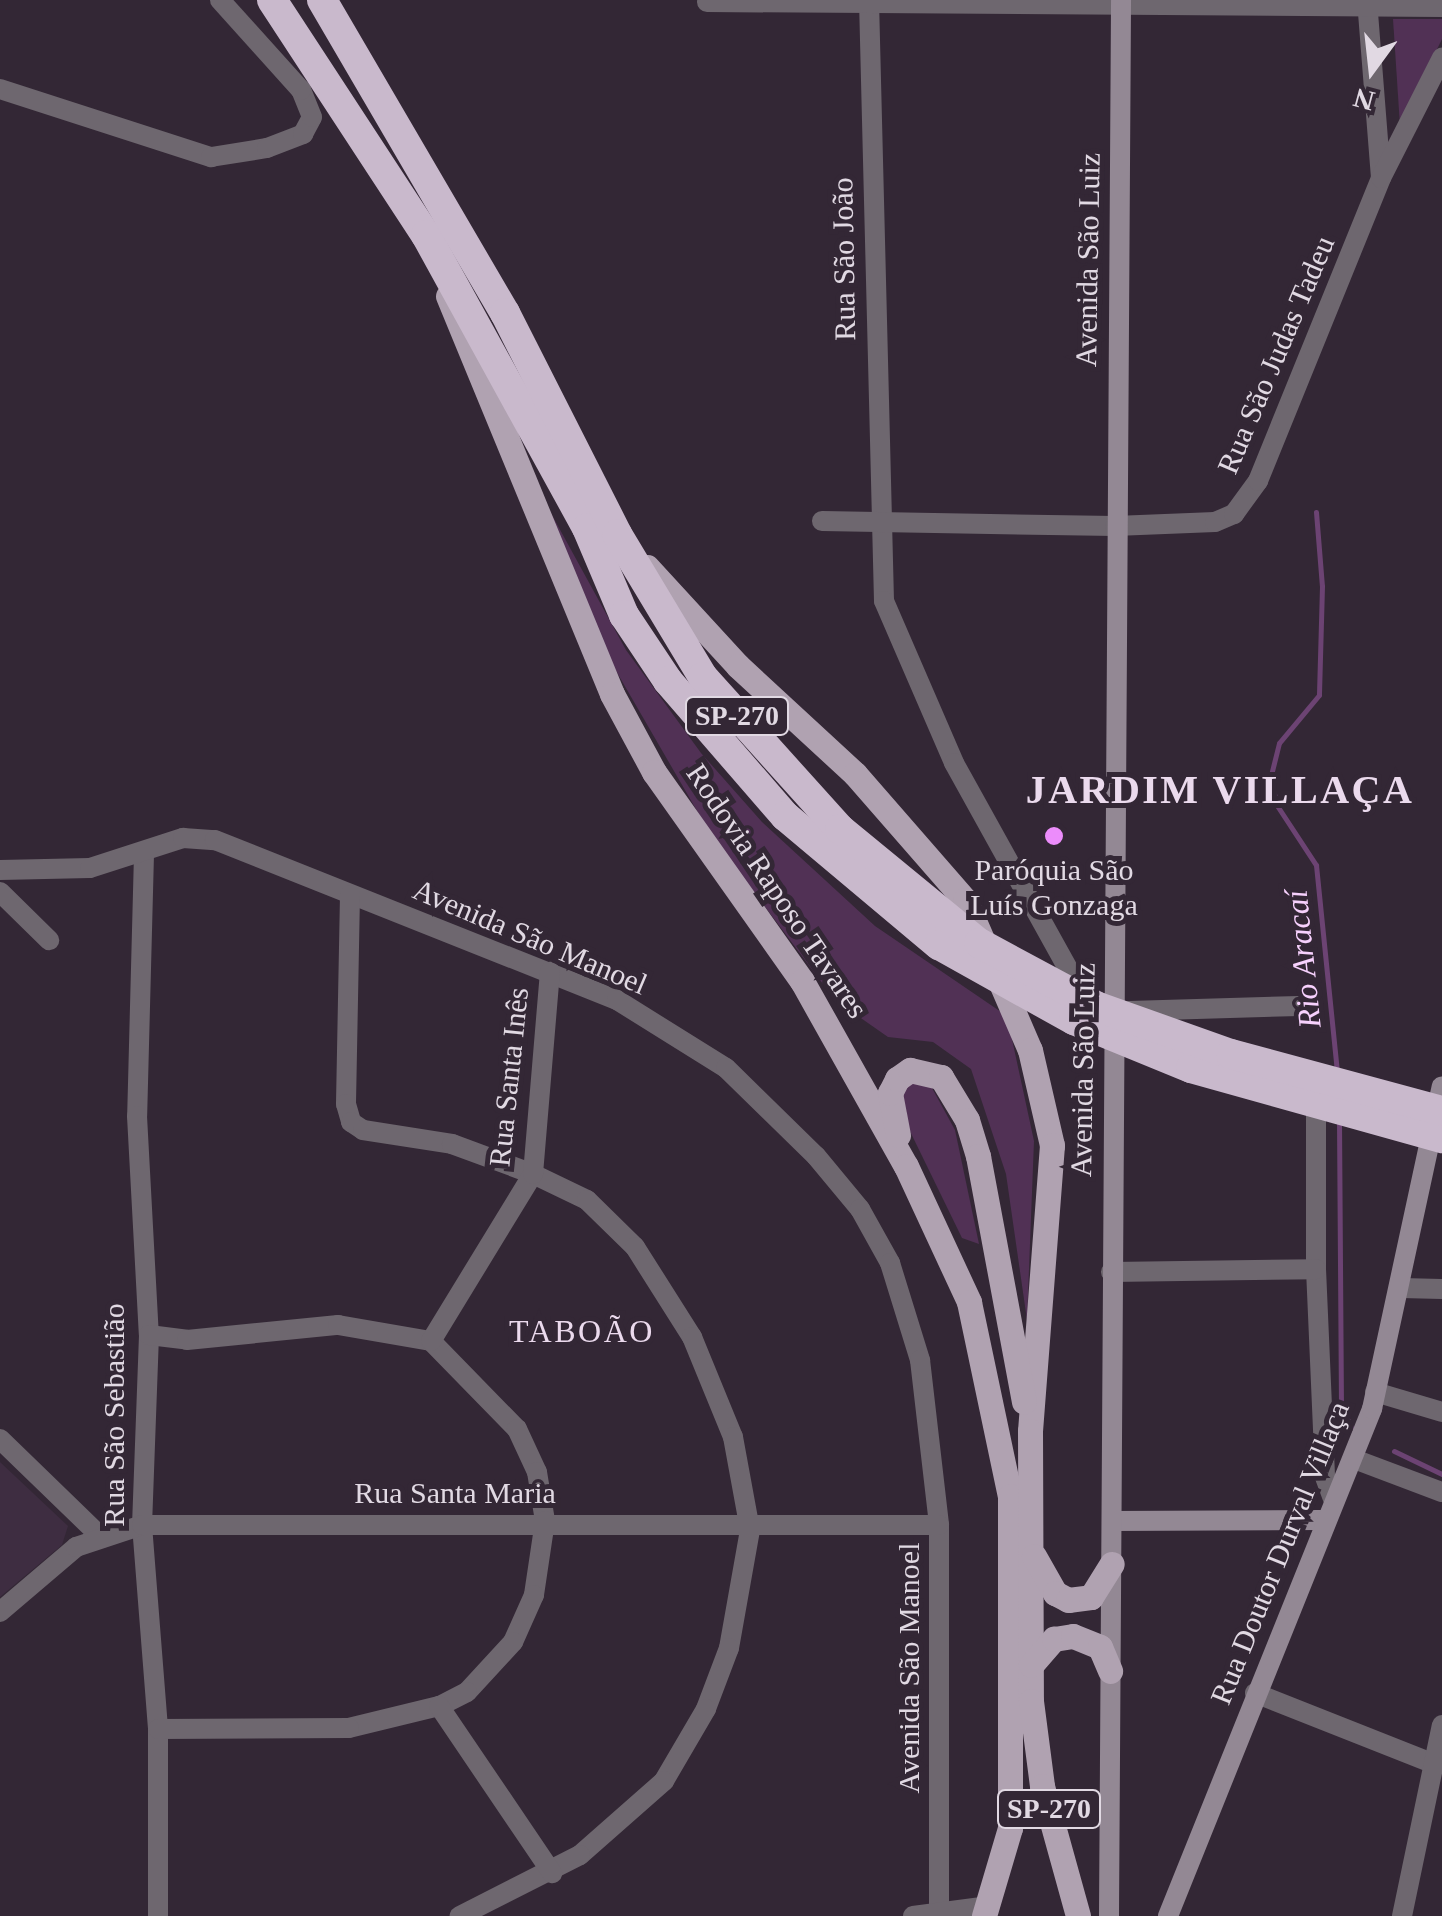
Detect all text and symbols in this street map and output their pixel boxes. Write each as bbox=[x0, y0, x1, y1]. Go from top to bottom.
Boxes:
north arrow bbox=[1322, 20, 1422, 120]
text: N bbox=[1350, 82, 1378, 117]
street label: Avenida São Luiz bbox=[1068, 153, 1108, 367]
street label: Rua São João bbox=[825, 177, 863, 341]
street label: Rua São Judas Tadeu bbox=[1210, 230, 1342, 480]
road number: SP-270 bbox=[684, 693, 790, 739]
street label: Rodovia Raposo Tavares bbox=[678, 757, 876, 1025]
district label: JARDIM VILLAÇA bbox=[1025, 766, 1415, 814]
marker: Paróquia São Luís Gonzaga bbox=[1043, 825, 1065, 847]
place label: Paróquia São Luís Gonzaga bbox=[970, 852, 1138, 922]
street label: Avenida São Manoel bbox=[407, 871, 653, 1003]
water label: Rio Aracaí bbox=[1277, 888, 1329, 1030]
street label: Avenida São Luiz bbox=[1063, 963, 1103, 1177]
street label: Rua Santa Inês bbox=[482, 986, 536, 1168]
street label: Rua São Sebastião bbox=[96, 1303, 132, 1527]
district label: TABOÃO bbox=[509, 1312, 655, 1350]
street label: Rua Doutor Durval Villaça bbox=[1203, 1396, 1357, 1710]
street label: Rua Santa Maria bbox=[354, 1475, 556, 1511]
street label: Avenida São Manoel bbox=[891, 1542, 927, 1794]
road number: SP-270 bbox=[996, 1786, 1102, 1832]

